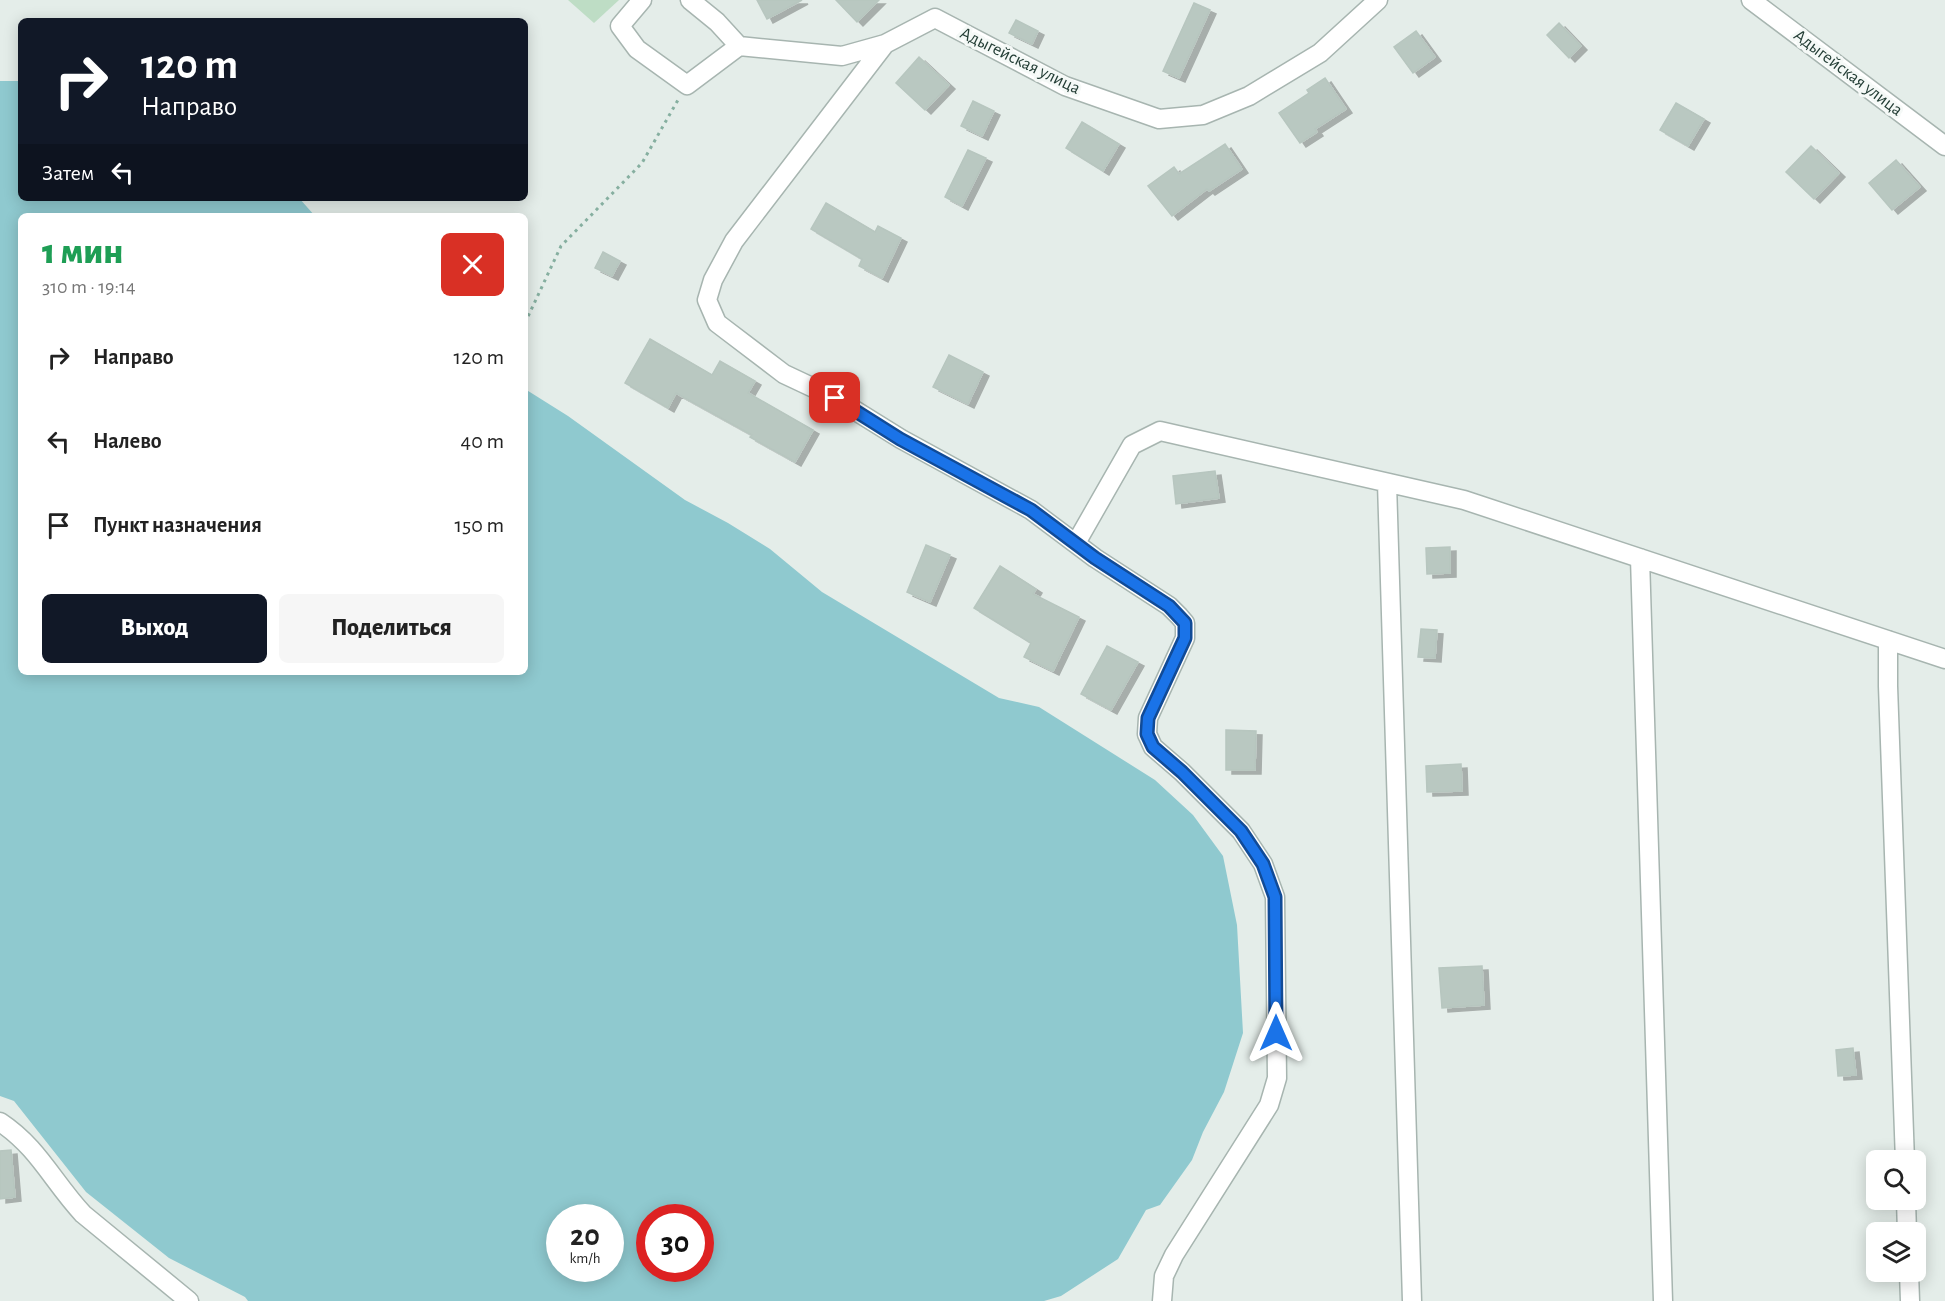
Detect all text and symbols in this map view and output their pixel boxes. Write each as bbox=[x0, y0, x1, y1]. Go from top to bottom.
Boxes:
street label: Адыгейская улица bbox=[957, 24, 1083, 98]
street label: Адыгейская улица bbox=[1790, 26, 1906, 120]
icon: right bbox=[42, 42, 120, 120]
text: 120 m bbox=[141, 44, 238, 86]
text: Направо bbox=[141, 93, 237, 120]
icon: left bbox=[106, 156, 139, 189]
text: Затем bbox=[42, 162, 94, 184]
button: close bbox=[441, 233, 504, 296]
text: 1 мин bbox=[42, 234, 124, 270]
text: 310 m · 19:14 bbox=[42, 277, 136, 297]
icon: right bbox=[42, 341, 75, 374]
text: Направо bbox=[93, 346, 174, 368]
text: 120 m bbox=[454, 346, 504, 368]
pin bbox=[809, 372, 860, 423]
icon: arrive bbox=[818, 381, 851, 414]
icon: left bbox=[42, 425, 75, 458]
text: Налево bbox=[93, 430, 162, 452]
text: 40 m bbox=[461, 430, 504, 452]
icon: arrive bbox=[42, 509, 75, 542]
text: Пункт назначения bbox=[93, 514, 262, 536]
text: 150 m bbox=[454, 514, 504, 536]
button: Выход bbox=[42, 594, 267, 663]
button: Поделиться bbox=[279, 594, 504, 663]
position arrow bbox=[1244, 1001, 1308, 1065]
map controls bbox=[1866, 1150, 1926, 1282]
button: search bbox=[1866, 1150, 1926, 1210]
speed limit sign: 30 bbox=[636, 1204, 714, 1282]
text: 20 bbox=[570, 1221, 600, 1251]
button: layers bbox=[1866, 1222, 1926, 1282]
text: km/h bbox=[570, 1251, 600, 1266]

